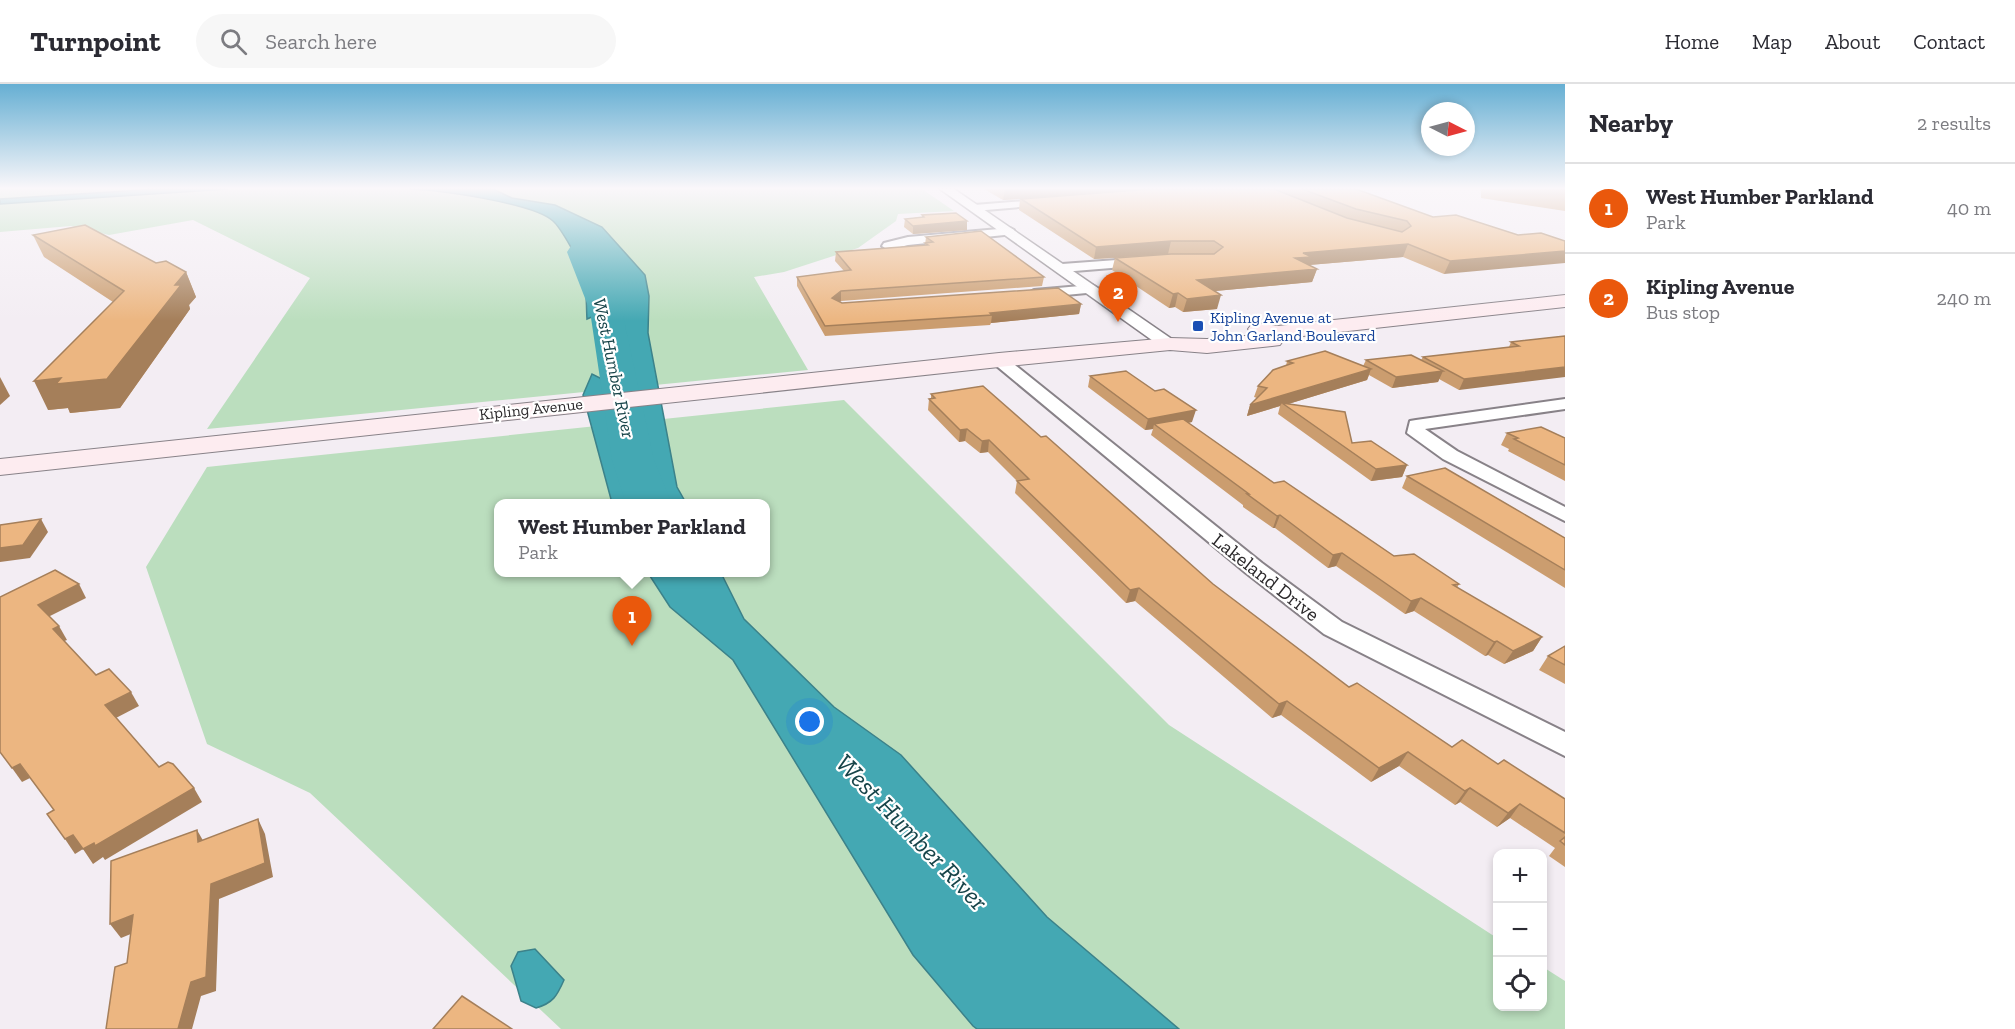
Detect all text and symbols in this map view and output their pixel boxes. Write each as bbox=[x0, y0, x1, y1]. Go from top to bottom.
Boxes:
search box bbox=[196, 14, 616, 68]
text: Turnpoint bbox=[30, 25, 160, 58]
icon: search bbox=[217, 25, 250, 58]
text: Search here bbox=[265, 28, 377, 55]
text: Home bbox=[1665, 29, 1719, 54]
text: Map bbox=[1752, 29, 1792, 54]
text: About bbox=[1825, 29, 1880, 54]
text: Contact bbox=[1913, 29, 1985, 54]
north arrow bbox=[1421, 102, 1475, 156]
text: Nearby bbox=[1589, 107, 1673, 139]
text: 2 results bbox=[1917, 111, 1991, 135]
text: West Humber Parkland bbox=[1646, 183, 1874, 210]
text: 1 bbox=[1604, 196, 1613, 220]
text: 40 m bbox=[1947, 196, 1991, 220]
text: Park bbox=[1646, 210, 1686, 234]
pin: 2 bbox=[1098, 272, 1138, 322]
text: Kipling Avenue bbox=[1646, 273, 1794, 300]
text: 2 bbox=[1603, 286, 1614, 310]
text: 240 m bbox=[1937, 286, 1991, 310]
water label: West Humber River bbox=[588, 296, 640, 441]
text: Bus stop bbox=[1646, 300, 1720, 324]
place label: Kipling Avenue at John Garland Boulevard bbox=[1210, 308, 1376, 345]
marker: Kipling Avenue at John Garland Boulevard bbox=[1191, 319, 1205, 333]
street label: Kipling Avenue bbox=[478, 394, 584, 424]
popup bbox=[494, 499, 770, 577]
text: West Humber Parkland bbox=[518, 513, 746, 540]
street label: Lakeland Drive bbox=[1208, 528, 1324, 626]
text: Park bbox=[518, 540, 558, 564]
pin: 1 bbox=[612, 596, 652, 646]
your location bbox=[795, 707, 824, 736]
water label: West Humber River bbox=[829, 747, 995, 917]
map controls bbox=[1493, 849, 1547, 1011]
button: + bbox=[1493, 849, 1547, 903]
button: − bbox=[1493, 903, 1547, 957]
button: locate bbox=[1493, 957, 1547, 1011]

